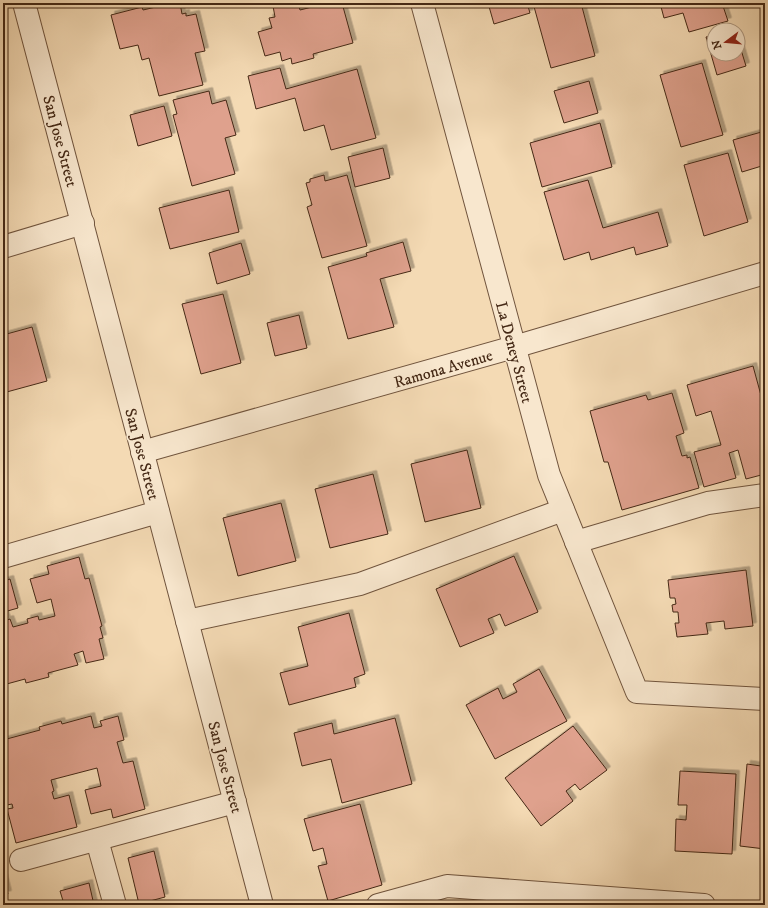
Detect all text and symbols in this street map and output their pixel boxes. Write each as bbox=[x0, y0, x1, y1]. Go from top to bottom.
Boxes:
north arrow bbox=[706, 22, 746, 62]
text: N bbox=[709, 38, 725, 51]
street label: San Jose Street bbox=[38, 93, 82, 189]
street label: La Deney Street bbox=[491, 299, 537, 405]
street label: Ramona Avenue bbox=[392, 345, 495, 393]
street label: San Jose Street bbox=[120, 406, 164, 502]
street label: San Jose Street bbox=[203, 719, 247, 815]

